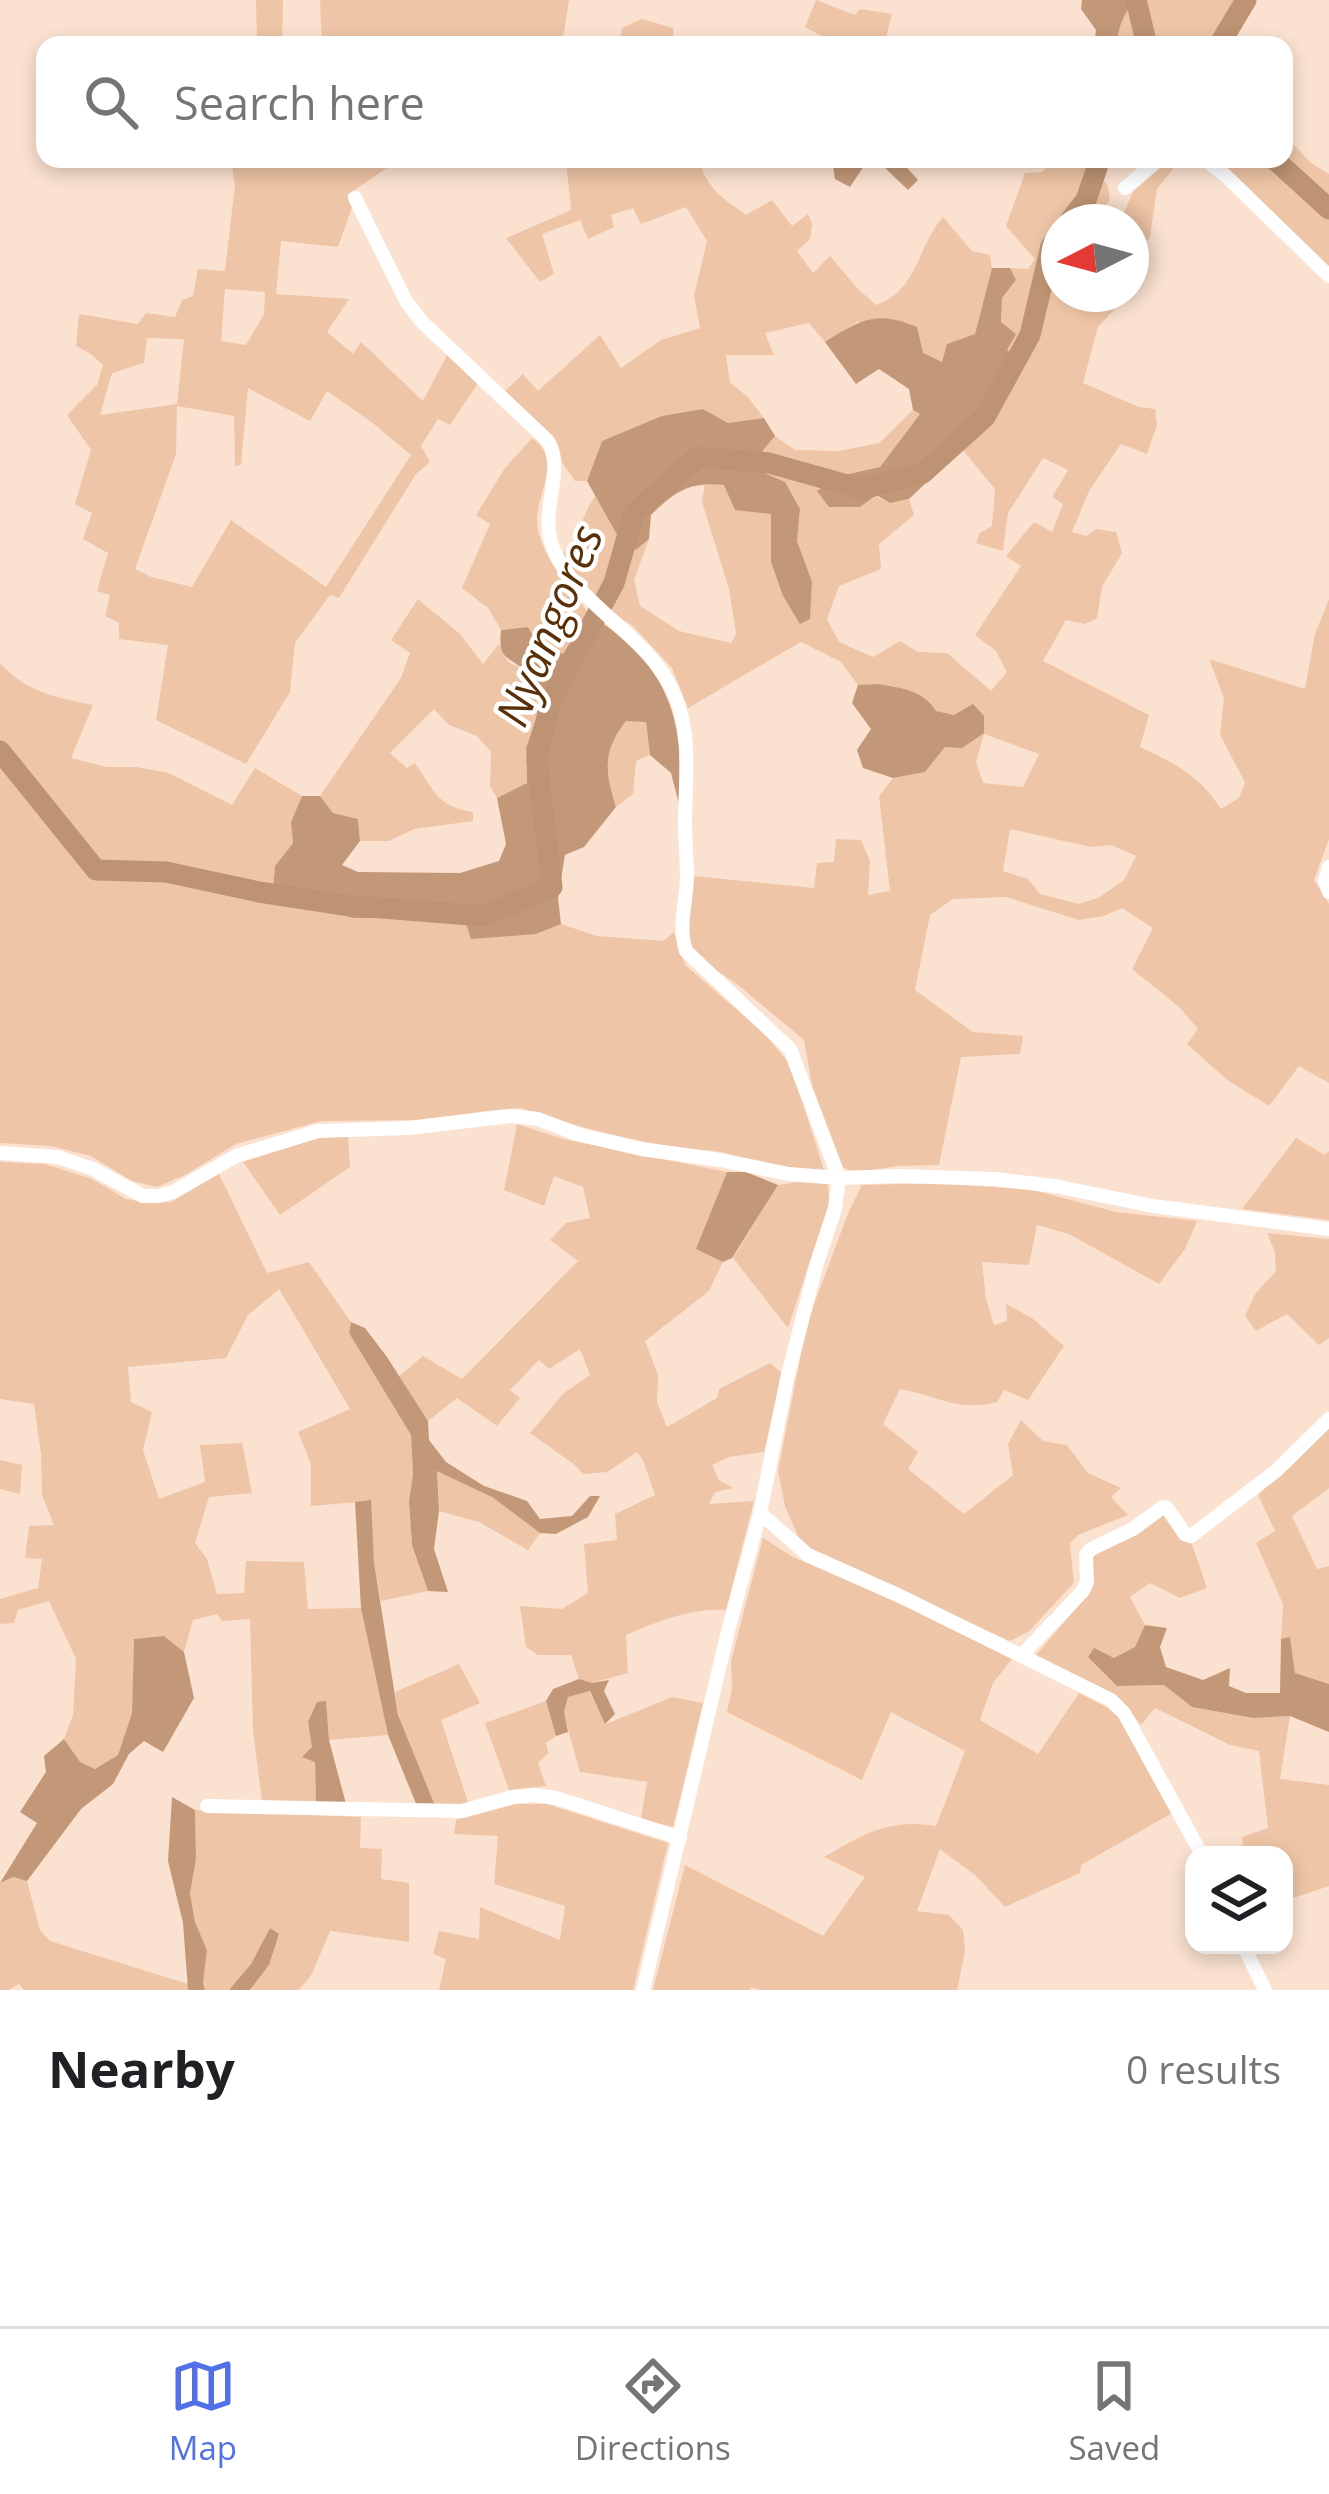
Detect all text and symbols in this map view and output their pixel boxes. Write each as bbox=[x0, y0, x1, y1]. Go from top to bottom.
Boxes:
search box bbox=[36, 36, 1293, 168]
icon: search bbox=[78, 69, 144, 135]
text: Search here bbox=[174, 72, 425, 133]
north arrow bbox=[1041, 204, 1149, 312]
water label: Nyangores bbox=[480, 515, 616, 735]
map controls bbox=[1185, 1846, 1293, 1954]
button: layers bbox=[1185, 1846, 1293, 1954]
text: Nearby bbox=[48, 2033, 235, 2103]
text: 0 results bbox=[1126, 2042, 1281, 2095]
tab: Map bbox=[169, 2353, 237, 2470]
tab: Directions bbox=[575, 2353, 731, 2470]
tab: Saved bbox=[1068, 2353, 1160, 2470]

